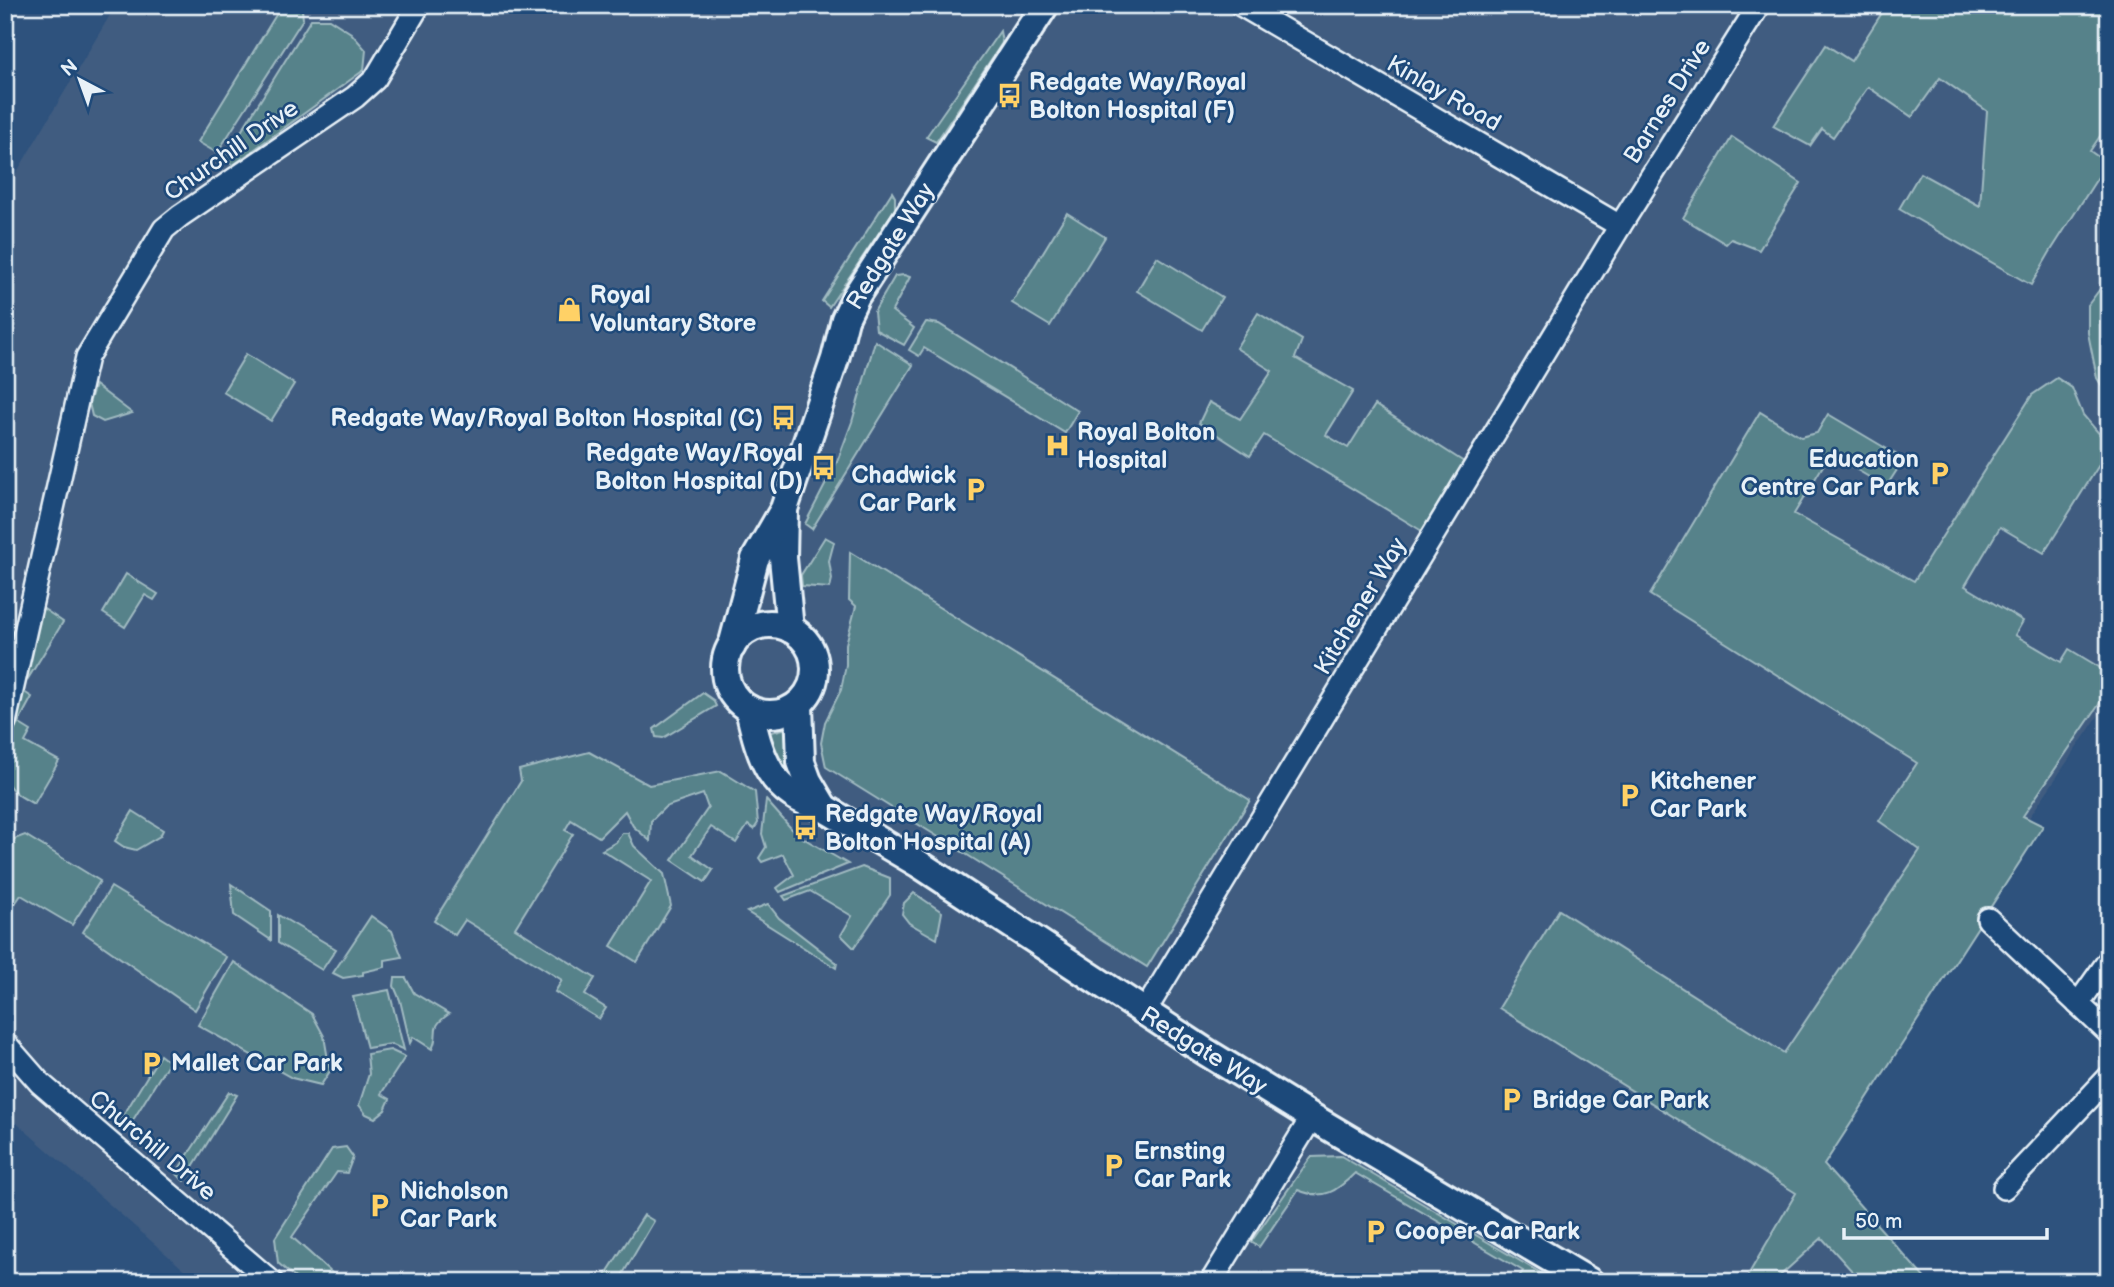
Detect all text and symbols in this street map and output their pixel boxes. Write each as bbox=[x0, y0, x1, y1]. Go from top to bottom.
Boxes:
street label: Barnes Drive bbox=[1618, 34, 1717, 169]
north arrow bbox=[46, 46, 116, 116]
street label: Kinlay Road bbox=[1381, 49, 1506, 138]
text: N bbox=[57, 55, 83, 82]
place label: Redgate Way/Royal Bolton Hospital (F) bbox=[1029, 68, 1246, 125]
bus stop icon: Redgate Way/Royal Bolton Hospital (F) bbox=[995, 82, 1023, 110]
street label: Churchill Drive bbox=[159, 93, 304, 207]
street label: Redgate Way bbox=[840, 177, 941, 315]
place label: Royal Voluntary Store bbox=[590, 281, 757, 338]
shop icon: Royal Voluntary Store bbox=[556, 295, 584, 323]
place label: Redgate Way/Royal Bolton Hospital (C) bbox=[331, 404, 763, 433]
bus stop icon: Redgate Way/Royal Bolton Hospital (C) bbox=[769, 404, 797, 432]
place label: Royal Bolton Hospital bbox=[1077, 418, 1215, 475]
hospital icon: Royal Bolton Hospital bbox=[1043, 432, 1071, 460]
place label: Redgate Way/Royal Bolton Hospital (D) bbox=[586, 439, 803, 496]
place label: Education Centre Car Park bbox=[1741, 445, 1919, 502]
bus stop icon: Redgate Way/Royal Bolton Hospital (D) bbox=[809, 453, 837, 481]
parking icon: Education Centre Car Park bbox=[1925, 459, 1953, 487]
place label: Chadwick Car Park bbox=[852, 461, 956, 518]
parking icon: Chadwick Car Park bbox=[962, 475, 990, 503]
street label: Kitchener Way bbox=[1308, 532, 1413, 680]
place label: Kitchener Car Park bbox=[1650, 767, 1757, 824]
parking icon: Kitchener Car Park bbox=[1616, 781, 1644, 809]
place label: Redgate Way/Royal Bolton Hospital (A) bbox=[825, 800, 1042, 857]
bus stop icon: Redgate Way/Royal Bolton Hospital (A) bbox=[791, 814, 819, 842]
street label: Redgate Way bbox=[1135, 1000, 1273, 1101]
parking icon: Mallet Car Park bbox=[137, 1049, 165, 1077]
place label: Mallet Car Park bbox=[171, 1049, 343, 1078]
street label: Churchill Drive bbox=[83, 1084, 222, 1207]
parking icon: Bridge Car Park bbox=[1498, 1086, 1526, 1114]
place label: Bridge Car Park bbox=[1532, 1086, 1709, 1115]
place label: Ernsting Car Park bbox=[1134, 1137, 1231, 1194]
parking icon: Ernsting Car Park bbox=[1100, 1151, 1128, 1179]
place label: Nicholson Car Park bbox=[400, 1177, 509, 1234]
parking icon: Nicholson Car Park bbox=[366, 1191, 394, 1219]
scale bar bbox=[1844, 1196, 2048, 1240]
text: 50 m bbox=[1855, 1209, 1902, 1234]
parking icon: Cooper Car Park bbox=[1361, 1217, 1389, 1245]
place label: Cooper Car Park bbox=[1395, 1217, 1580, 1246]

